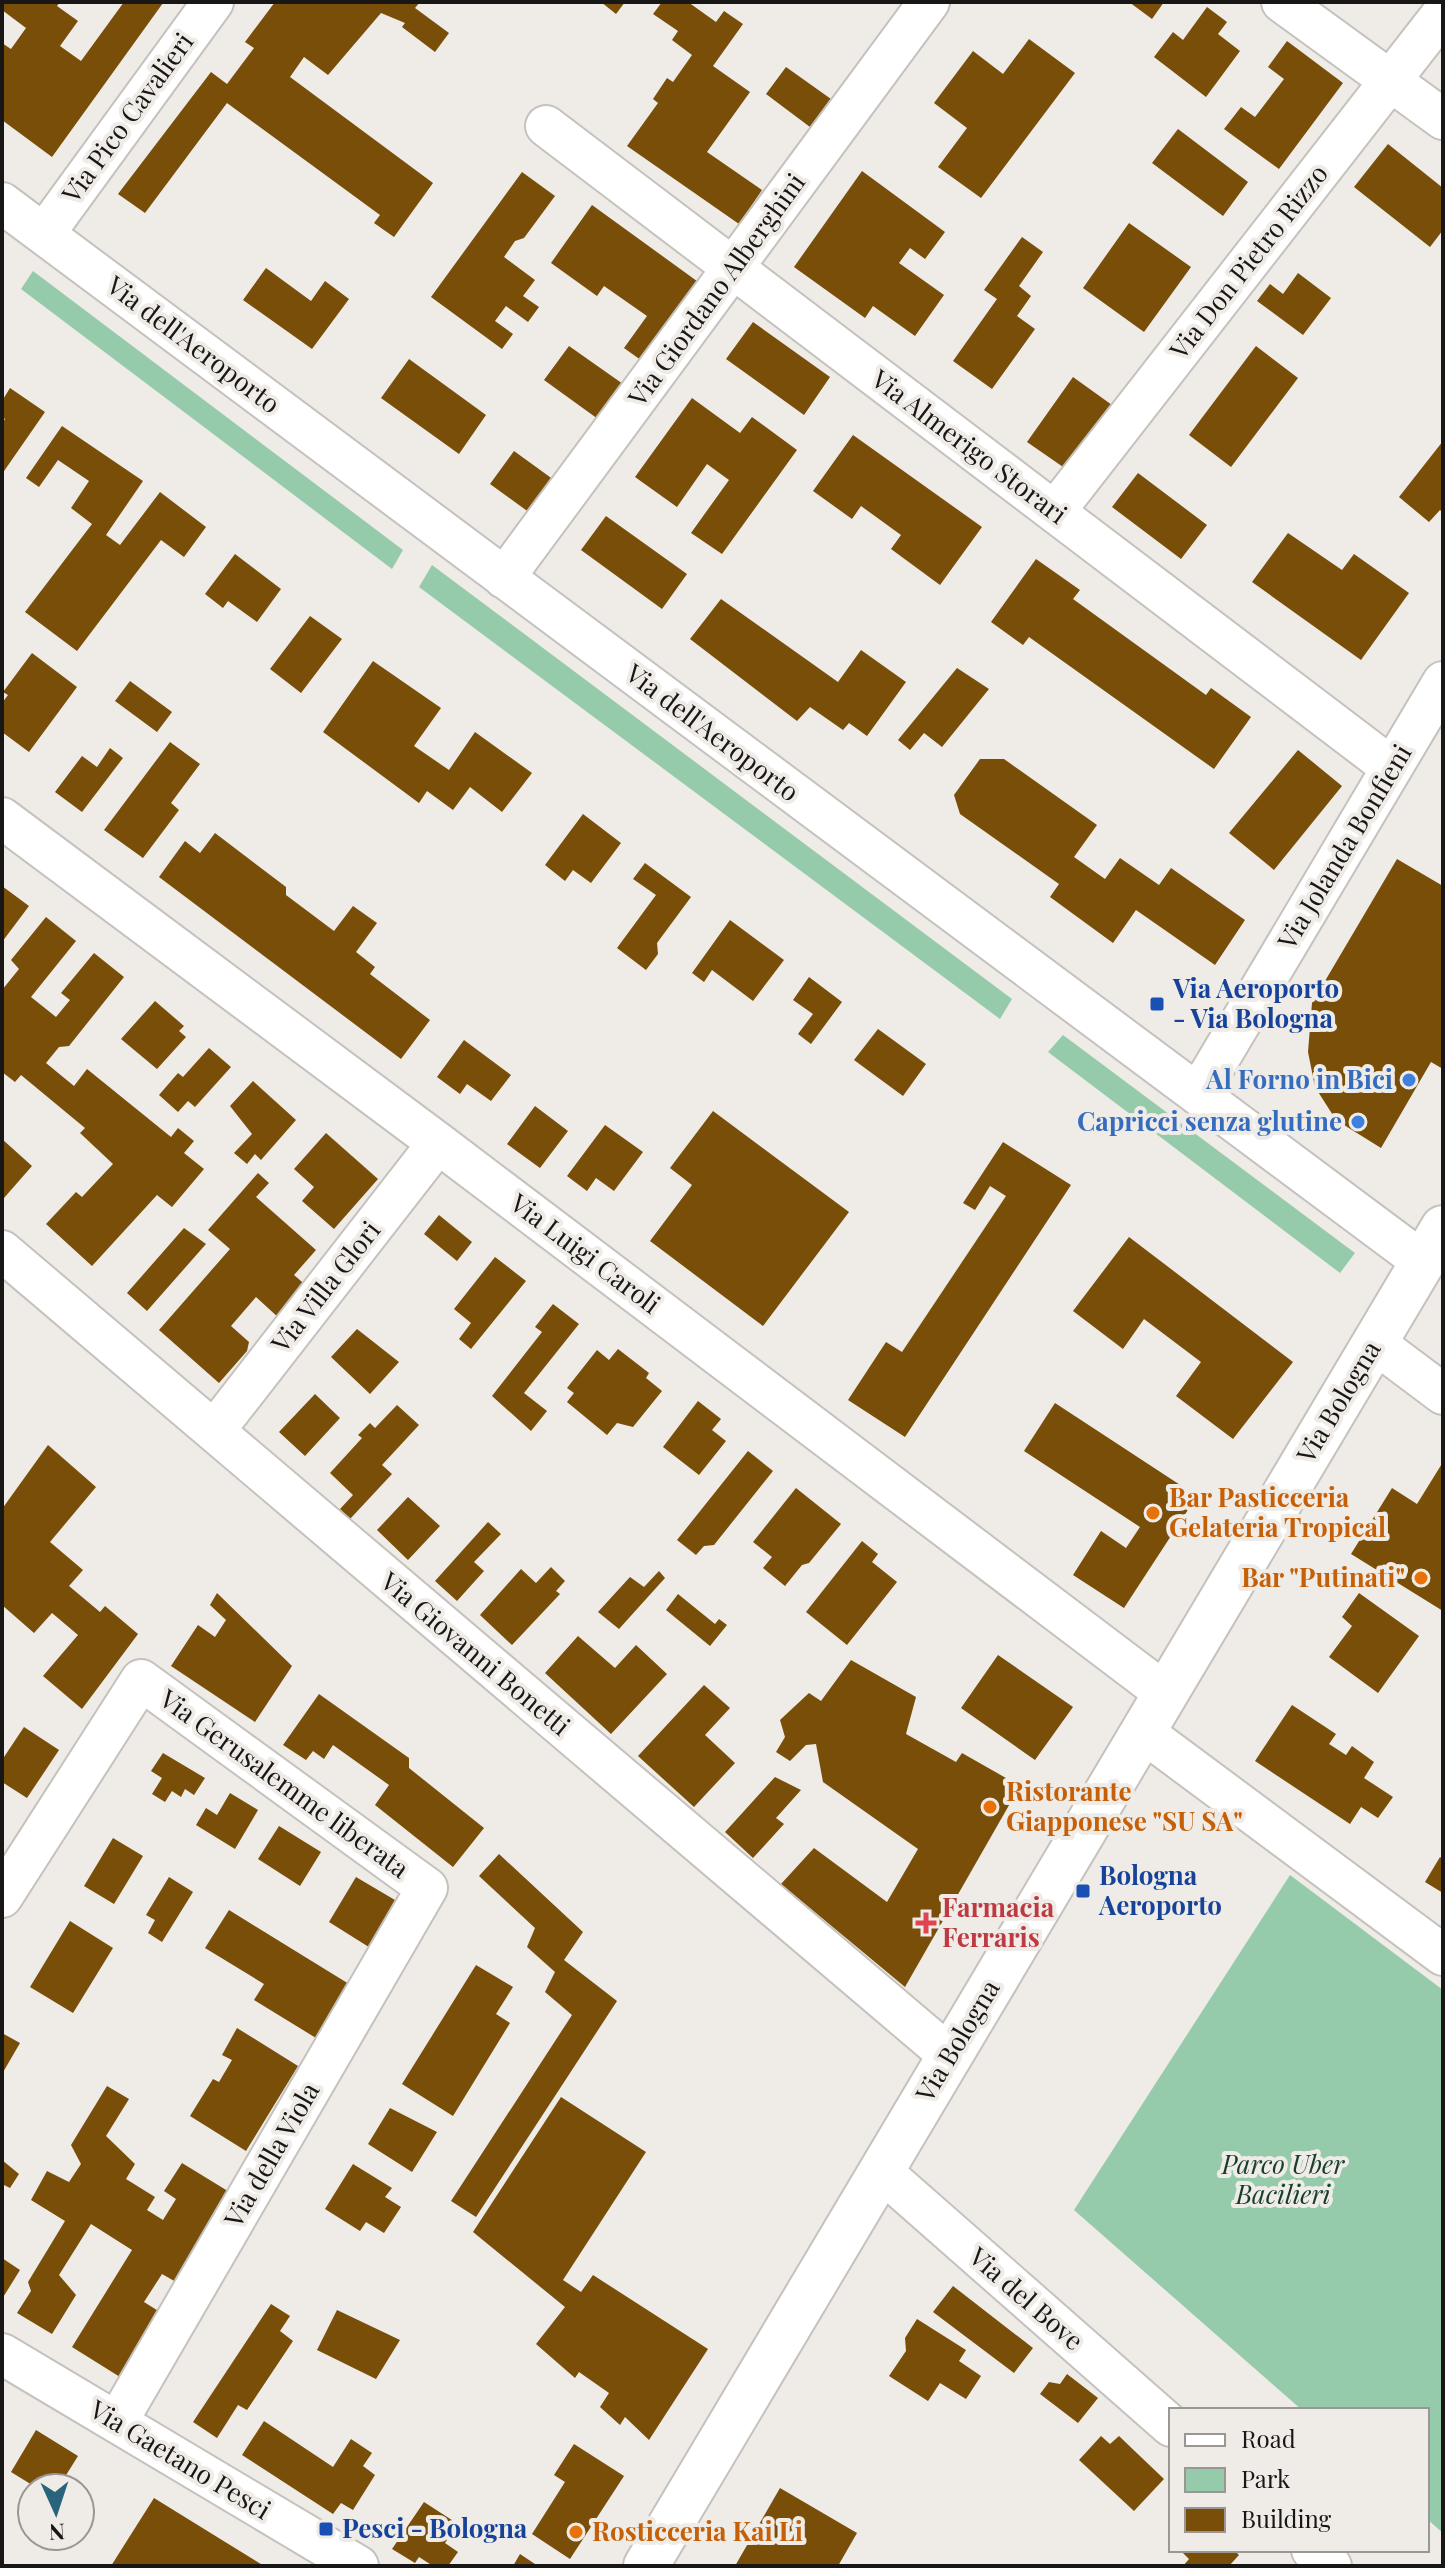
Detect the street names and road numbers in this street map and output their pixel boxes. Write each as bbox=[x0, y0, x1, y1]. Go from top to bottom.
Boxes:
street label: Via Pico Cavalieri bbox=[53, 25, 201, 210]
street label: Via Don Pietro Rizzo bbox=[1160, 157, 1335, 366]
street label: Via Giordano Alberghini bbox=[619, 165, 812, 413]
street label: Via dell'Aeroporto bbox=[99, 267, 288, 420]
street label: Via Almerigo Storari bbox=[864, 360, 1075, 531]
street label: Via dell'Aeroporto bbox=[618, 655, 807, 808]
street label: Via Jolanda Bonfieni bbox=[1268, 737, 1419, 956]
street label: Via Luigi Caroli bbox=[503, 1184, 668, 1321]
street label: Via Villa Glori bbox=[262, 1213, 387, 1360]
street label: Via Bologna bbox=[1287, 1334, 1388, 1469]
street label: Via Giovanni Bonetti bbox=[373, 1563, 578, 1743]
street label: Via Gerusalemme liberata bbox=[152, 1680, 417, 1885]
street label: Via Bologna bbox=[906, 1973, 1007, 2108]
street label: Via della Viola bbox=[215, 2076, 326, 2234]
street label: Via del Bove bbox=[962, 2238, 1091, 2357]
street label: Via Gaetano Pesci bbox=[83, 2390, 278, 2527]

